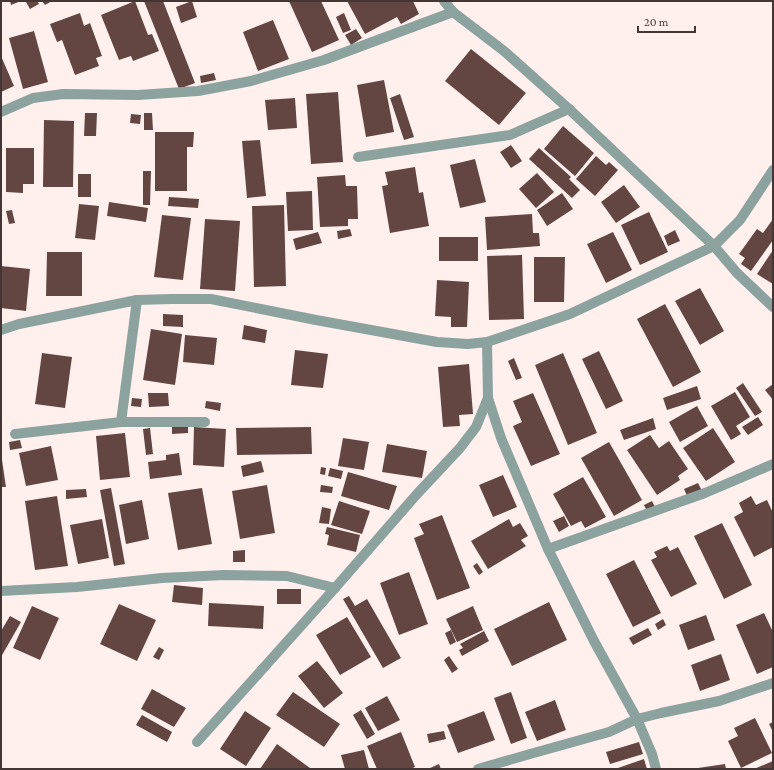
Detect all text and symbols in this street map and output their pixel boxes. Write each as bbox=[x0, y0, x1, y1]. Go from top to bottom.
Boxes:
scale bar bbox=[638, 8, 695, 34]
text: 20 m bbox=[644, 15, 669, 29]

